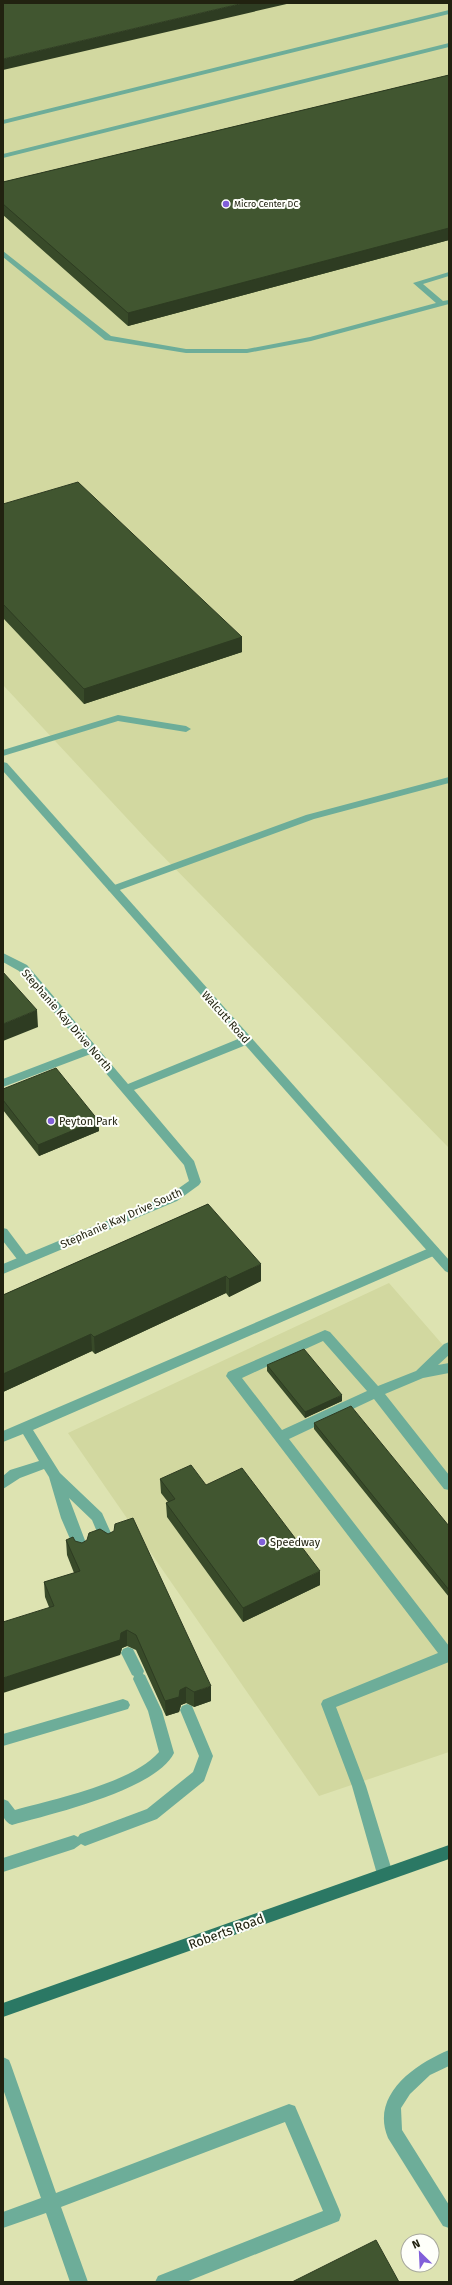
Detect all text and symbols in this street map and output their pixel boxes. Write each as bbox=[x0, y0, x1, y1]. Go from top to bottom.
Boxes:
marker: Micro Center DC bbox=[221, 199, 231, 209]
place label: Micro Center DC bbox=[234, 199, 298, 209]
street label: Stephanie Kay Drive North bbox=[19, 967, 115, 1074]
street label: Walcutt Road bbox=[199, 989, 252, 1046]
place label: Peyton Park bbox=[59, 1115, 118, 1128]
marker: Peyton Park bbox=[46, 1116, 56, 1126]
street label: Stephanie Kay Drive South bbox=[58, 1186, 184, 1251]
place label: Speedway bbox=[270, 1536, 321, 1549]
marker: Speedway bbox=[257, 1537, 267, 1547]
street label: Roberts Road bbox=[186, 1911, 266, 1952]
north arrow bbox=[400, 2233, 440, 2273]
text: N bbox=[410, 2237, 422, 2252]

